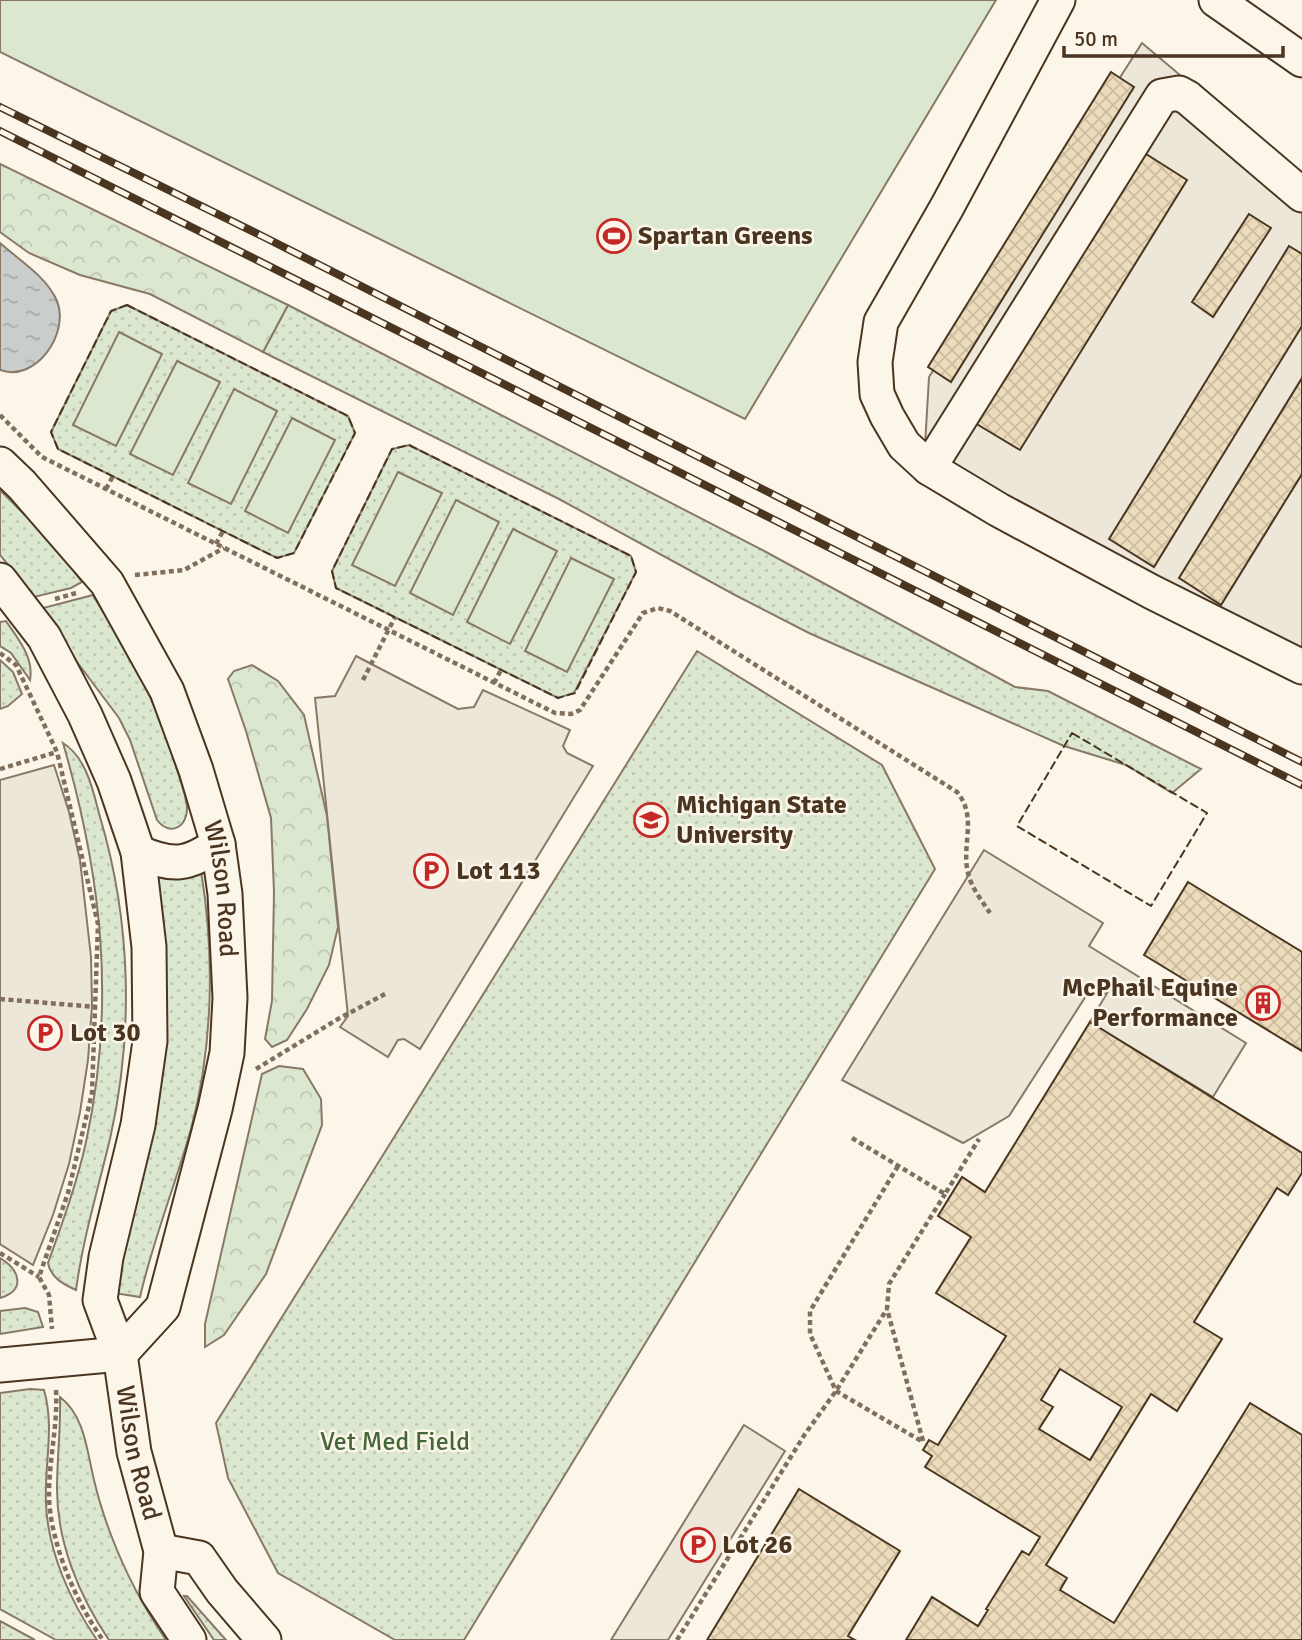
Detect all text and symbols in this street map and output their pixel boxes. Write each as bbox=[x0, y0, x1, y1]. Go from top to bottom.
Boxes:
scale bar bbox=[1064, 14, 1283, 58]
text: 50 m bbox=[1074, 26, 1118, 52]
sports icon: Spartan Greens bbox=[595, 217, 633, 255]
place label: Spartan Greens bbox=[638, 220, 813, 252]
place label: Michigan State University bbox=[676, 789, 847, 851]
school or university icon: Michigan State University bbox=[632, 801, 670, 839]
street label: Wilson Road bbox=[196, 817, 244, 958]
parking icon: Lot 113 bbox=[412, 852, 450, 890]
place label: Lot 113 bbox=[456, 855, 540, 887]
place label: McPhail Equine Performance bbox=[1062, 972, 1238, 1034]
building icon: McPhail Equine Performance bbox=[1244, 984, 1282, 1022]
parking icon: Lot 30 bbox=[26, 1014, 64, 1052]
place label: Lot 30 bbox=[70, 1017, 140, 1049]
street label: Wilson Road bbox=[109, 1383, 168, 1524]
park label: Vet Med Field bbox=[320, 1426, 470, 1458]
parking icon: Lot 26 bbox=[679, 1526, 717, 1564]
place label: Lot 26 bbox=[722, 1529, 792, 1561]

